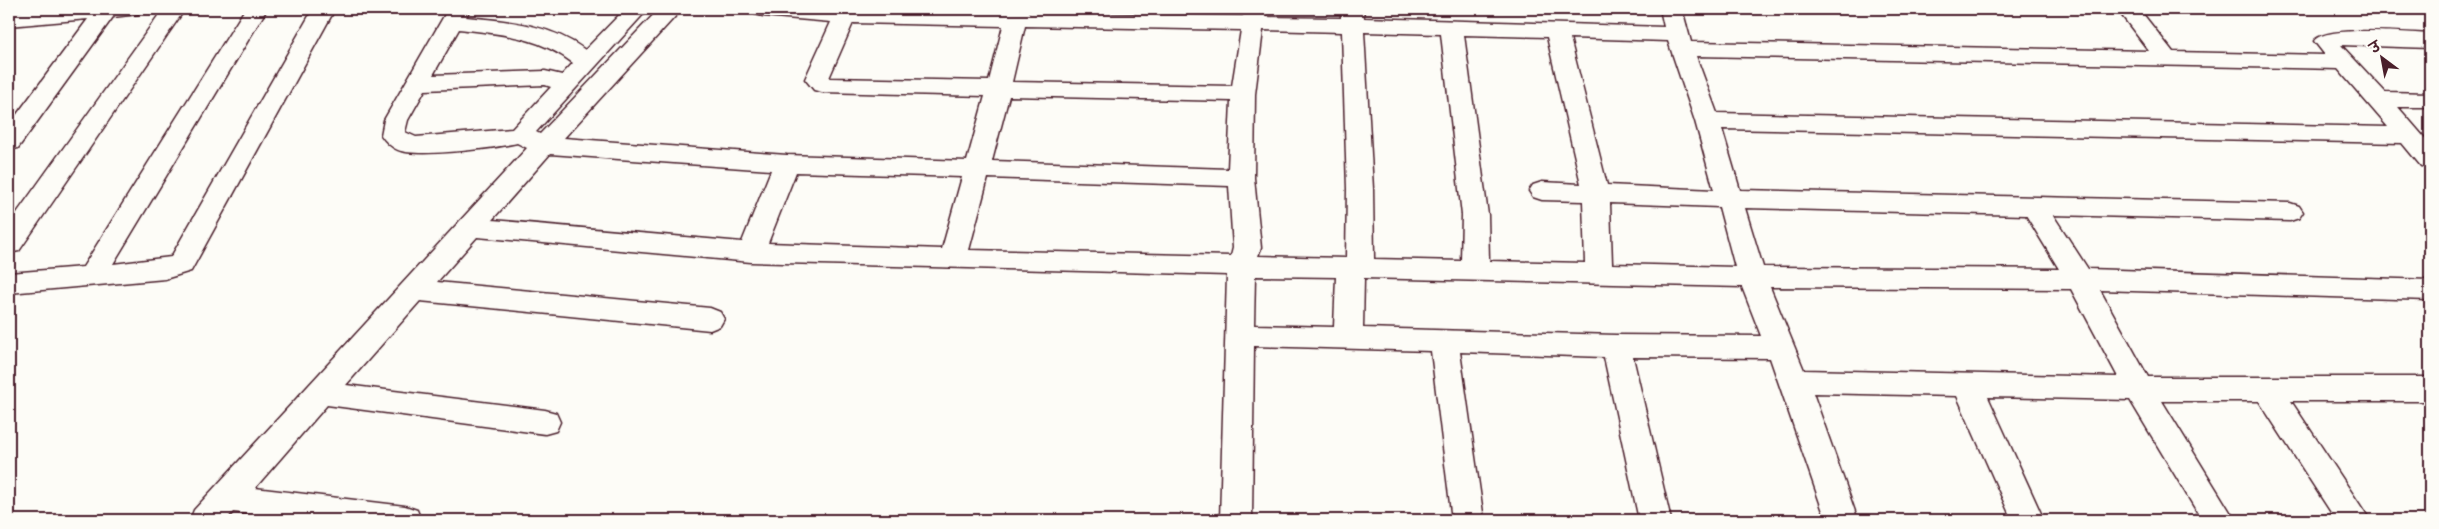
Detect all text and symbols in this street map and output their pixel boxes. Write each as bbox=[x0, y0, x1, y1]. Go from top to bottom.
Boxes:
north arrow bbox=[2356, 32, 2406, 82]
text: उ bbox=[2363, 33, 2387, 62]

